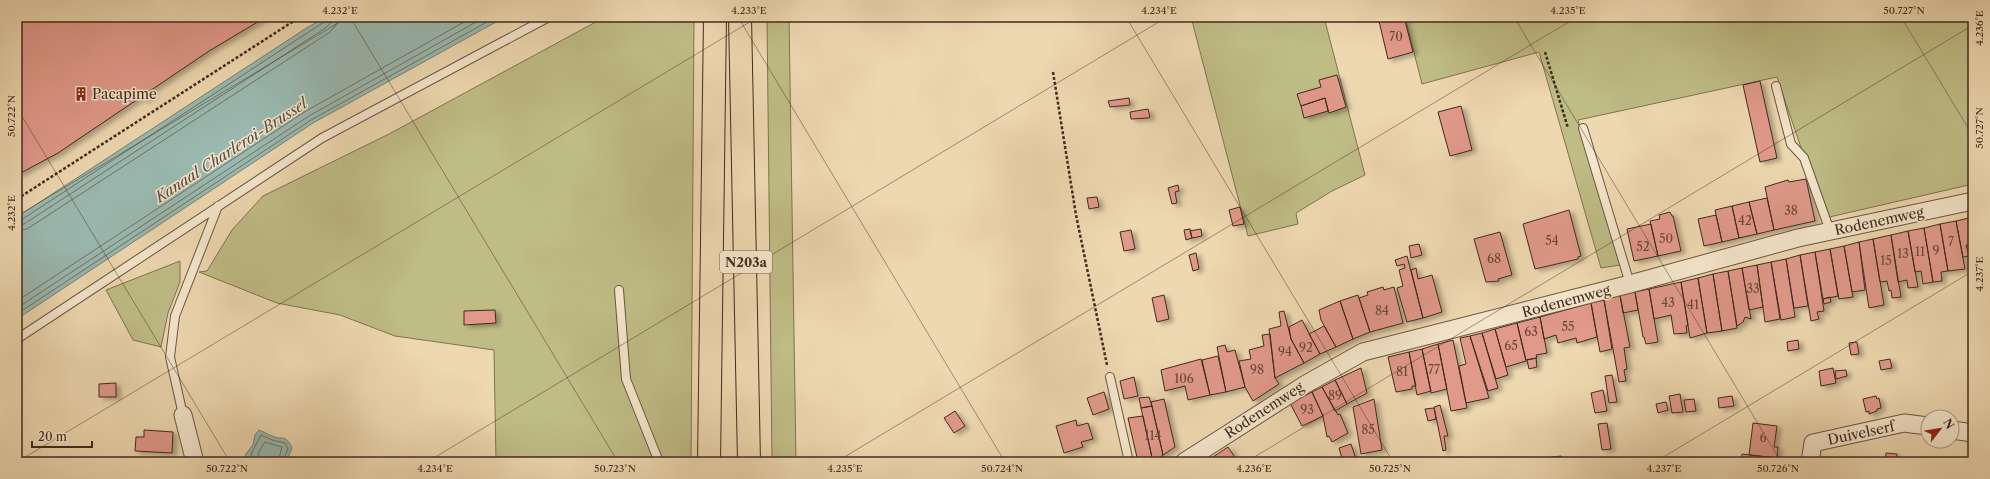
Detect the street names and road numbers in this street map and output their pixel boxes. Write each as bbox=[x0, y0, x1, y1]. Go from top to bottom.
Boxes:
street label: Rodenemweg bbox=[1833, 203, 1926, 239]
road number: N203a bbox=[720, 251, 772, 273]
street label: Rodenemweg bbox=[1520, 280, 1613, 321]
street label: Rodenemweg bbox=[1221, 377, 1307, 442]
street label: Duivelserf bbox=[1826, 417, 1898, 449]

